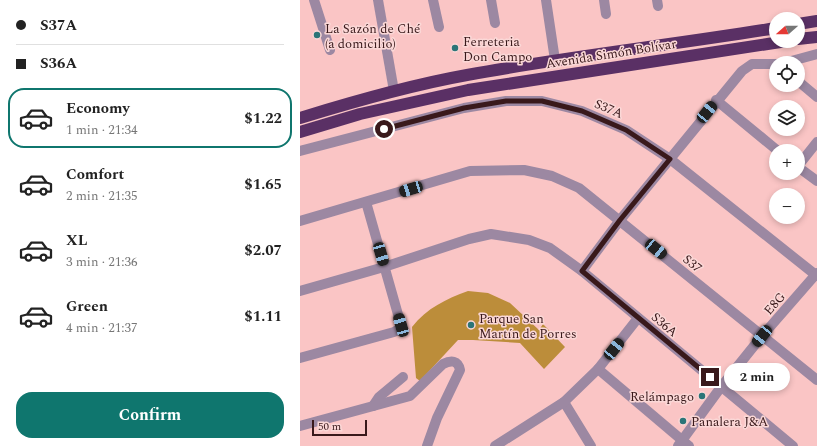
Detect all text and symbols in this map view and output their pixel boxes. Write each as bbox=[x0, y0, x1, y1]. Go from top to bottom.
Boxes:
north arrow bbox=[769, 12, 805, 48]
map controls bbox=[769, 12, 805, 224]
text: S37A bbox=[40, 14, 77, 37]
place label: La Sazón de Ché (a domicilio) bbox=[325, 19, 420, 54]
marker: La Sazón de Ché (a domicilio) bbox=[312, 30, 322, 40]
place label: Ferreteria Don Campo bbox=[463, 32, 532, 67]
street label: Avenida Simón Bolívar bbox=[545, 34, 678, 74]
marker: Ferreteria Don Campo bbox=[450, 43, 460, 53]
text: S36A bbox=[40, 52, 77, 75]
button: locate bbox=[769, 56, 805, 92]
street label: S37A bbox=[591, 94, 626, 124]
text: Economy bbox=[66, 97, 130, 120]
car bbox=[695, 99, 719, 125]
icon: car bbox=[18, 100, 54, 136]
button: layers bbox=[769, 100, 805, 136]
text: $1.22 bbox=[244, 107, 282, 130]
text: 1 min · 21:34 bbox=[66, 120, 138, 140]
route start bbox=[375, 120, 393, 138]
button: + bbox=[769, 144, 805, 180]
text: Comfort bbox=[66, 163, 124, 186]
icon: car bbox=[18, 166, 54, 202]
text: $1.65 bbox=[244, 173, 282, 196]
car bbox=[398, 180, 424, 198]
text: 2 min · 21:35 bbox=[66, 186, 138, 206]
button: − bbox=[769, 188, 805, 224]
text: XL bbox=[66, 229, 87, 252]
icon: car bbox=[18, 232, 54, 268]
car bbox=[643, 237, 669, 261]
text: $2.07 bbox=[244, 239, 282, 262]
car bbox=[372, 241, 390, 267]
street label: S37 bbox=[678, 250, 706, 278]
text: 3 min · 21:36 bbox=[66, 252, 138, 272]
street label: E8G bbox=[759, 288, 790, 320]
text: Green bbox=[66, 295, 108, 318]
icon: car bbox=[18, 298, 54, 334]
text: $1.11 bbox=[244, 305, 282, 328]
street label: S36A bbox=[647, 308, 682, 342]
place label: Parque San Martín de Porres bbox=[479, 309, 577, 344]
car bbox=[392, 312, 410, 338]
text: 4 min · 21:37 bbox=[66, 318, 138, 338]
marker: Parque San Martín de Porres bbox=[466, 320, 476, 330]
car bbox=[750, 323, 774, 349]
car bbox=[602, 336, 626, 362]
callout: 2 min bbox=[724, 363, 790, 391]
text: 2 min bbox=[740, 367, 774, 387]
route end bbox=[701, 368, 719, 386]
place label: Relámpago bbox=[630, 387, 694, 407]
marker: Relámpago bbox=[697, 391, 707, 401]
button: Confirm bbox=[16, 392, 284, 438]
place label: Panalera J&A bbox=[691, 412, 768, 432]
marker: Panalera J&A bbox=[678, 416, 688, 426]
scale bar bbox=[312, 418, 367, 437]
text: 50 m bbox=[318, 418, 341, 435]

